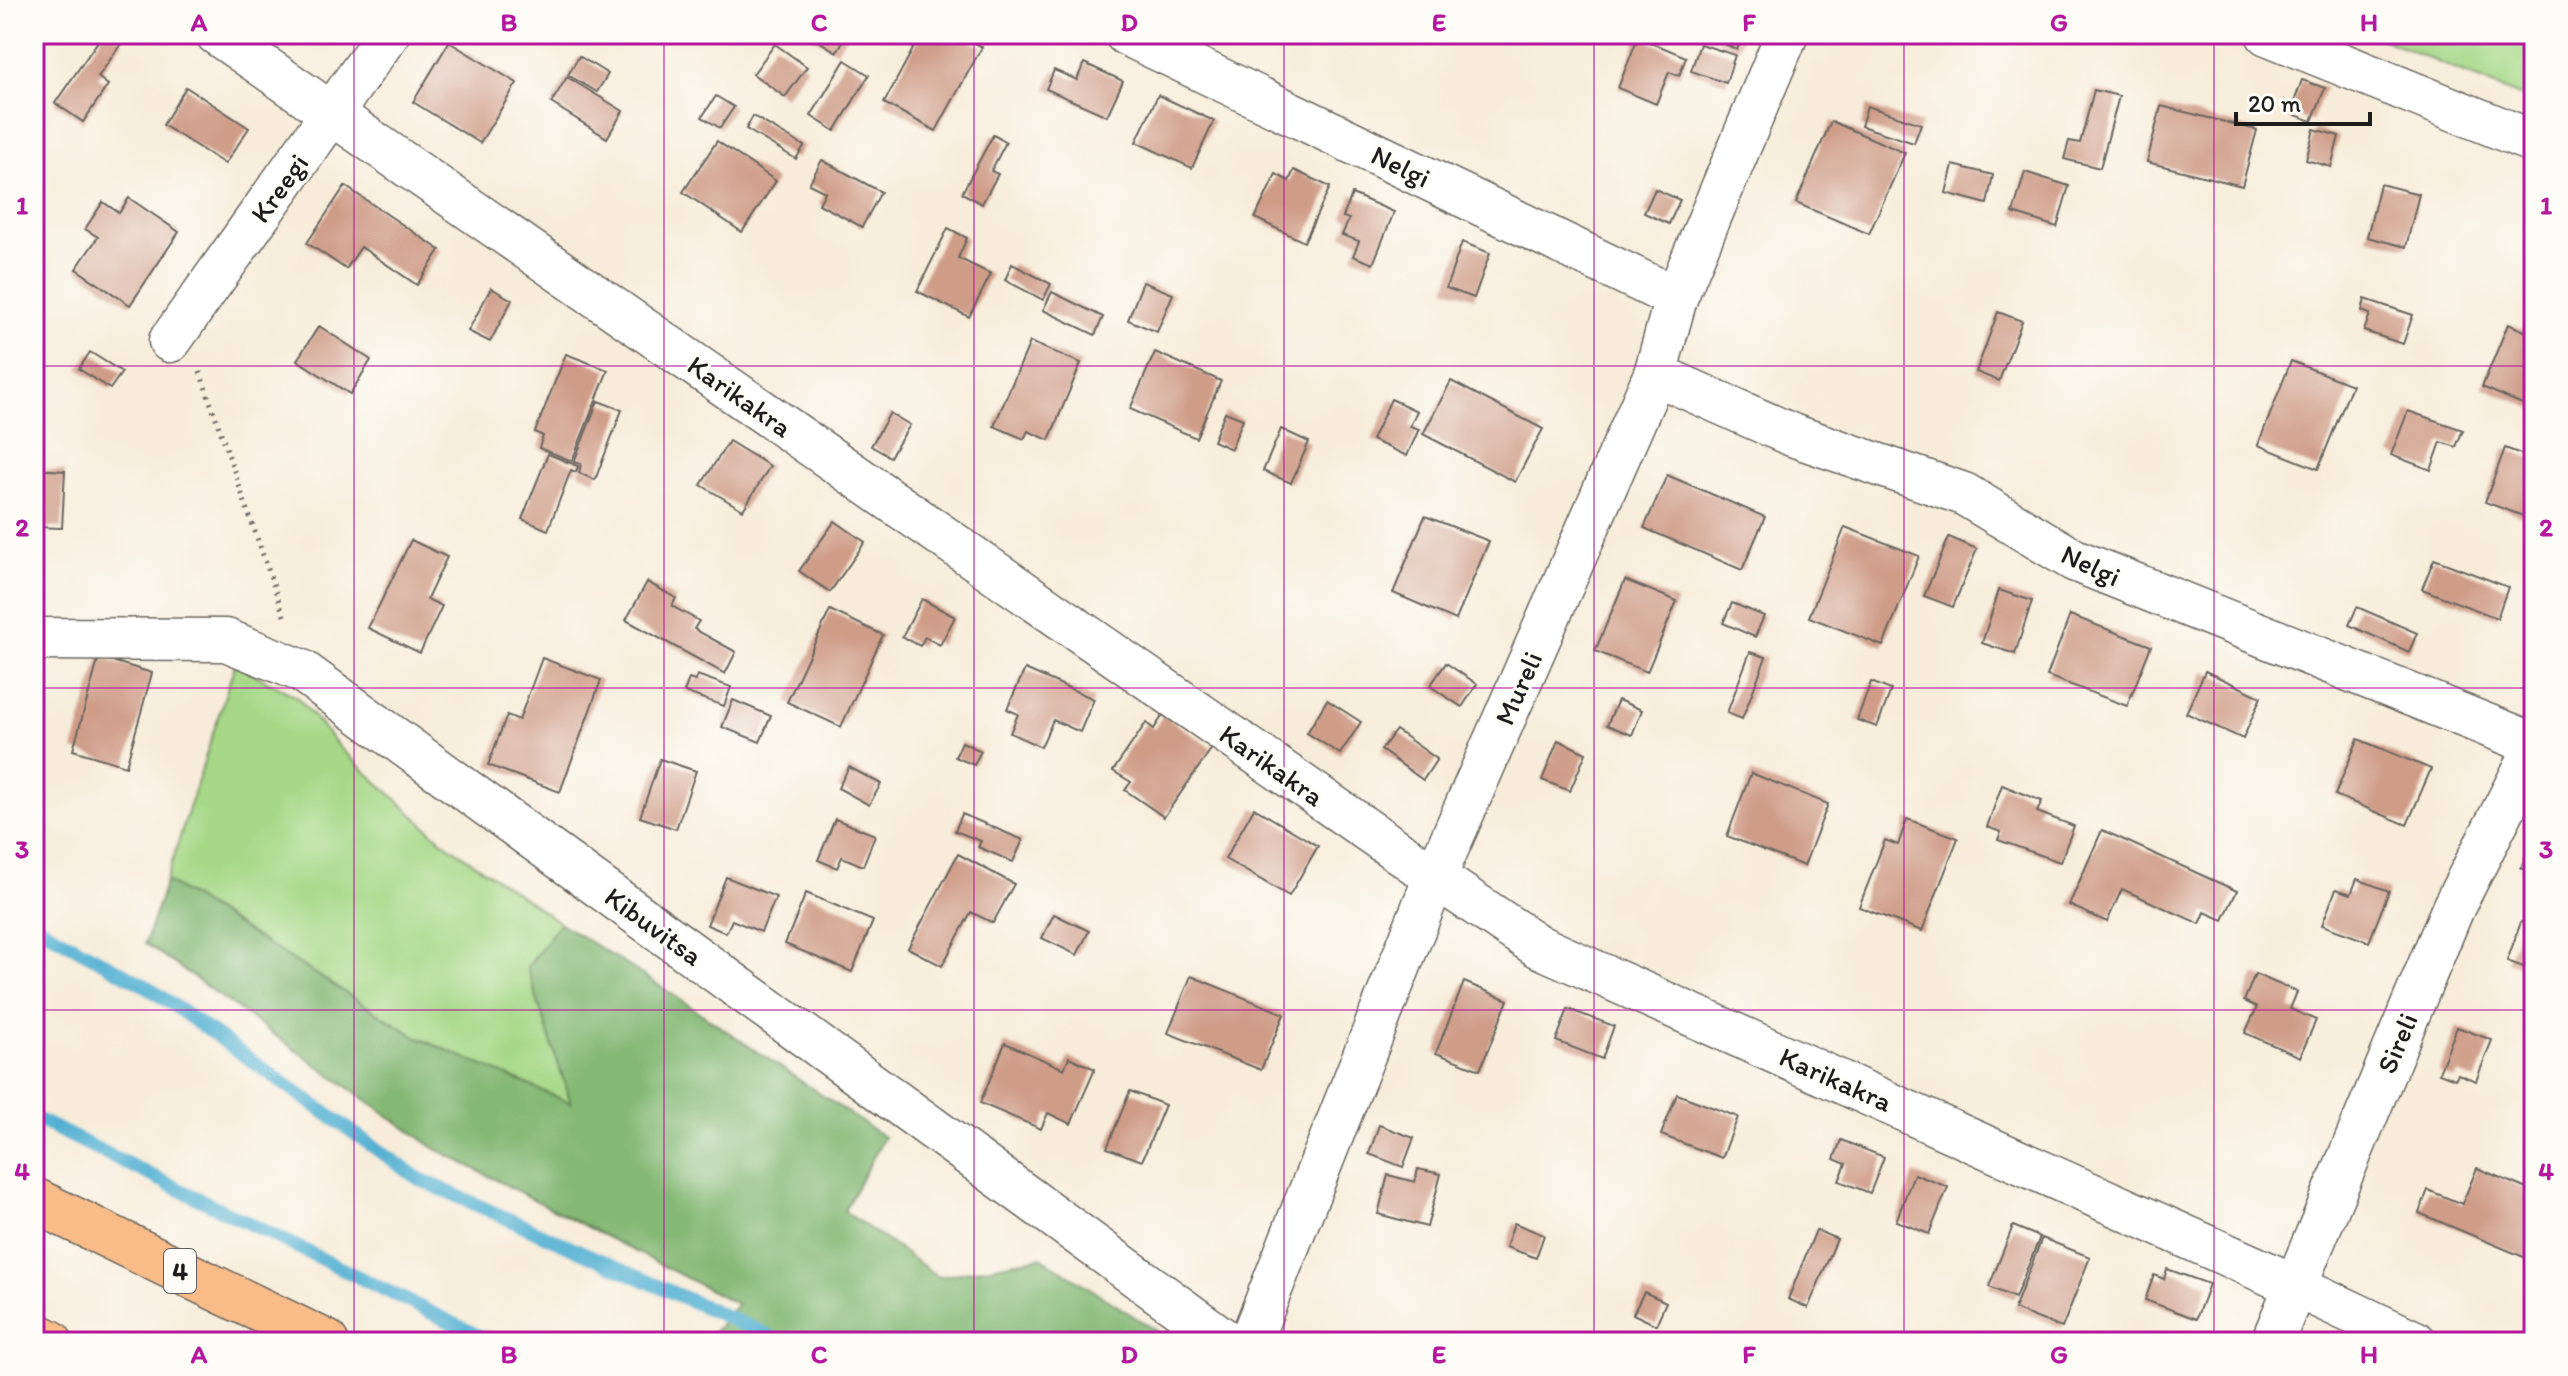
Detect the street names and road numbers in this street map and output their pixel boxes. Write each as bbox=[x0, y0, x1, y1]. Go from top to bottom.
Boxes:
street label: Nelgi bbox=[1366, 137, 1436, 195]
street label: Kreegi bbox=[243, 147, 315, 229]
street label: Karikakra bbox=[681, 348, 799, 445]
street label: Nelgi bbox=[2056, 537, 2126, 593]
street label: Mureli bbox=[1487, 646, 1549, 730]
street label: Karikakra bbox=[1213, 717, 1331, 814]
street label: Kibuvitsa bbox=[598, 879, 710, 973]
street label: Sireli bbox=[2369, 1008, 2425, 1078]
street label: Karikakra bbox=[1774, 1039, 1898, 1119]
road number: 4 bbox=[164, 1249, 196, 1293]

